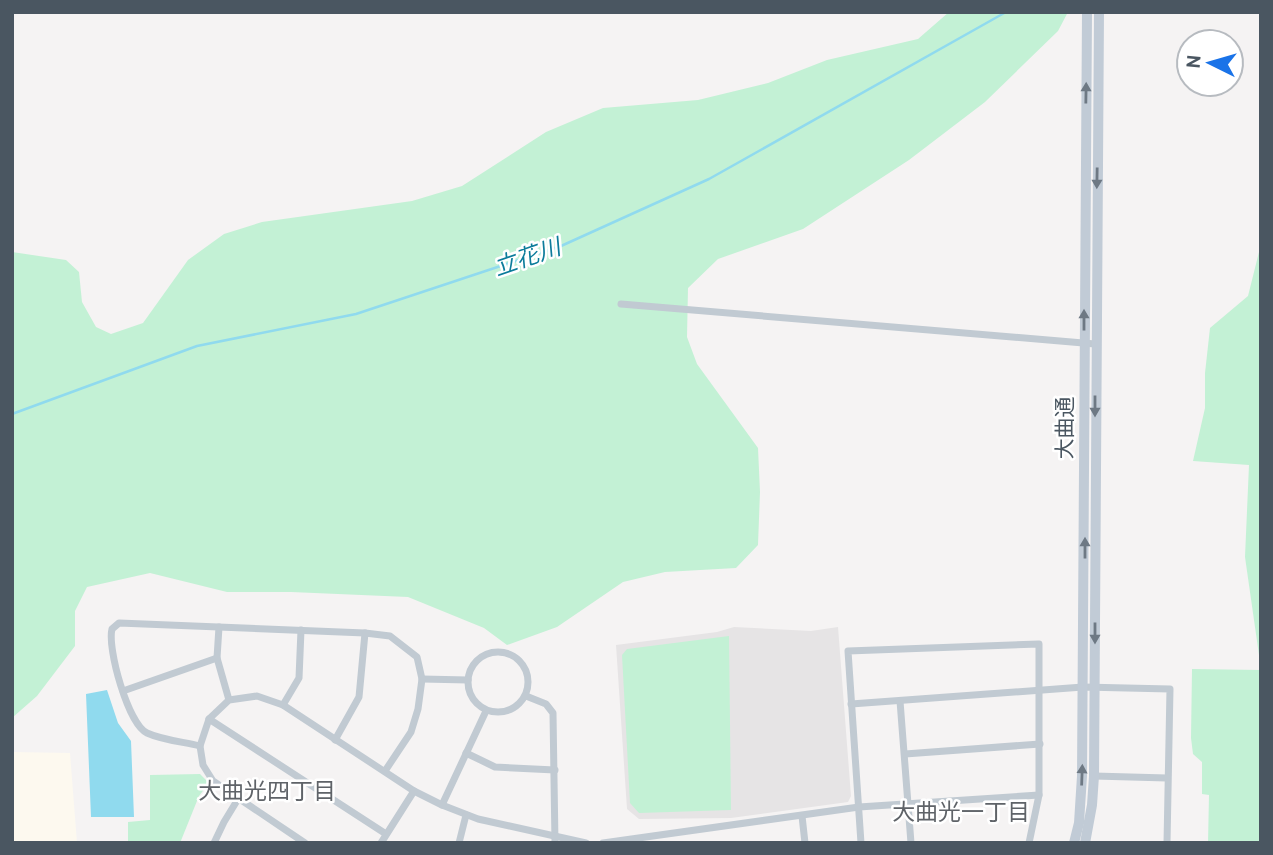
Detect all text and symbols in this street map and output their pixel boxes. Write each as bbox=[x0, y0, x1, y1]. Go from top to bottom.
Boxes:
north arrow bbox=[1175, 28, 1245, 98]
text: N bbox=[1183, 54, 1208, 70]
one-way arrow bbox=[1080, 82, 1092, 104]
one-way arrow bbox=[1091, 168, 1103, 190]
water label: 立花川 bbox=[490, 233, 568, 284]
one-way arrow bbox=[1078, 309, 1090, 331]
one-way arrow bbox=[1090, 395, 1101, 417]
street label: 大曲通 bbox=[1053, 397, 1080, 460]
one-way arrow bbox=[1079, 537, 1091, 559]
one-way arrow bbox=[1089, 623, 1101, 645]
one-way arrow bbox=[1076, 764, 1088, 786]
district label: 大曲光四丁目 bbox=[198, 779, 336, 808]
district label: 大曲光一丁目 bbox=[892, 800, 1030, 829]

